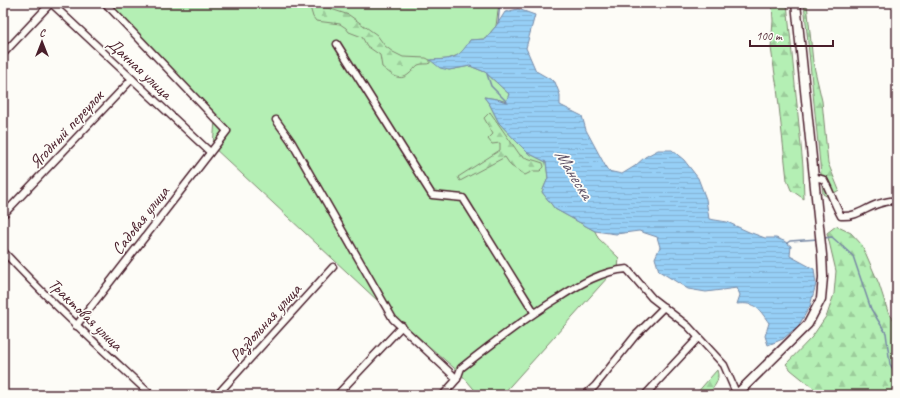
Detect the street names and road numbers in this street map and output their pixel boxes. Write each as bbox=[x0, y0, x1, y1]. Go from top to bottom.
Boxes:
street label: Дачная улица bbox=[103, 33, 178, 105]
street label: Ягодный переулок bbox=[25, 85, 109, 173]
street label: Садовая улица bbox=[107, 180, 175, 259]
street label: Трактовая улица bbox=[44, 274, 128, 356]
street label: Раздольная улица bbox=[225, 278, 307, 366]

